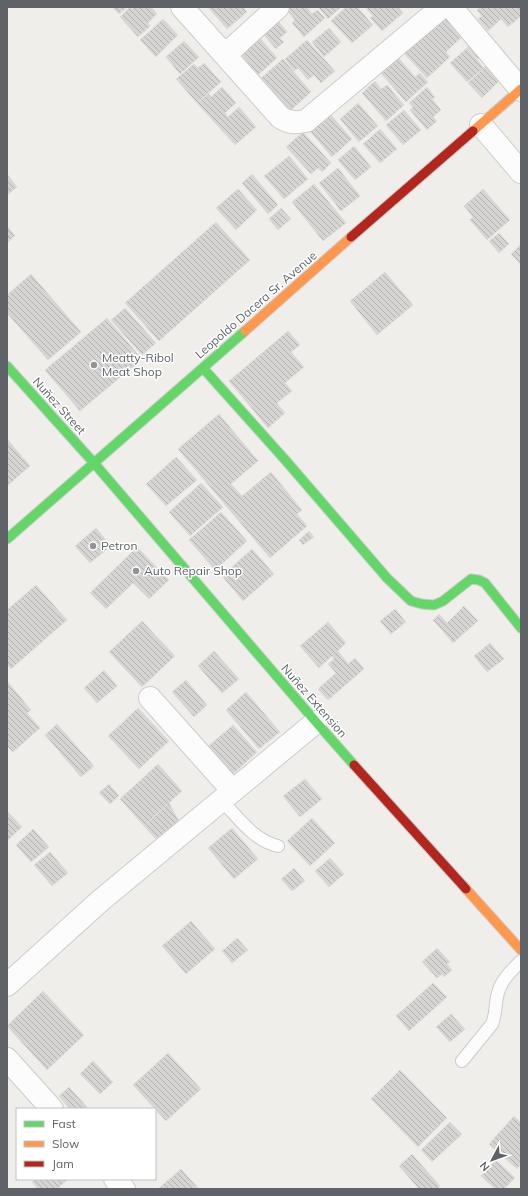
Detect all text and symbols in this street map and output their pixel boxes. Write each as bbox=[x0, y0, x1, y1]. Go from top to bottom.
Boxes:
street label: Leopoldo Dacera Sr. Avenue bbox=[192, 248, 320, 362]
place label: Meatty-Ribol Meat Shop bbox=[102, 350, 174, 379]
marker: Meatty-Ribol Meat Shop bbox=[89, 360, 99, 370]
street label: Nuñez Street bbox=[30, 374, 89, 437]
place label: Petron bbox=[101, 538, 137, 553]
marker: Petron bbox=[88, 541, 98, 551]
place label: Auto Repair Shop bbox=[144, 563, 242, 578]
marker: Auto Repair Shop bbox=[131, 566, 141, 576]
street label: Nuñez Extension bbox=[278, 661, 350, 741]
legend bbox=[16, 1108, 156, 1180]
text: Fast bbox=[52, 1116, 76, 1131]
text: Slow bbox=[52, 1136, 80, 1151]
north arrow bbox=[472, 1140, 512, 1180]
text: Jam bbox=[52, 1156, 74, 1171]
text: N bbox=[476, 1159, 492, 1174]

